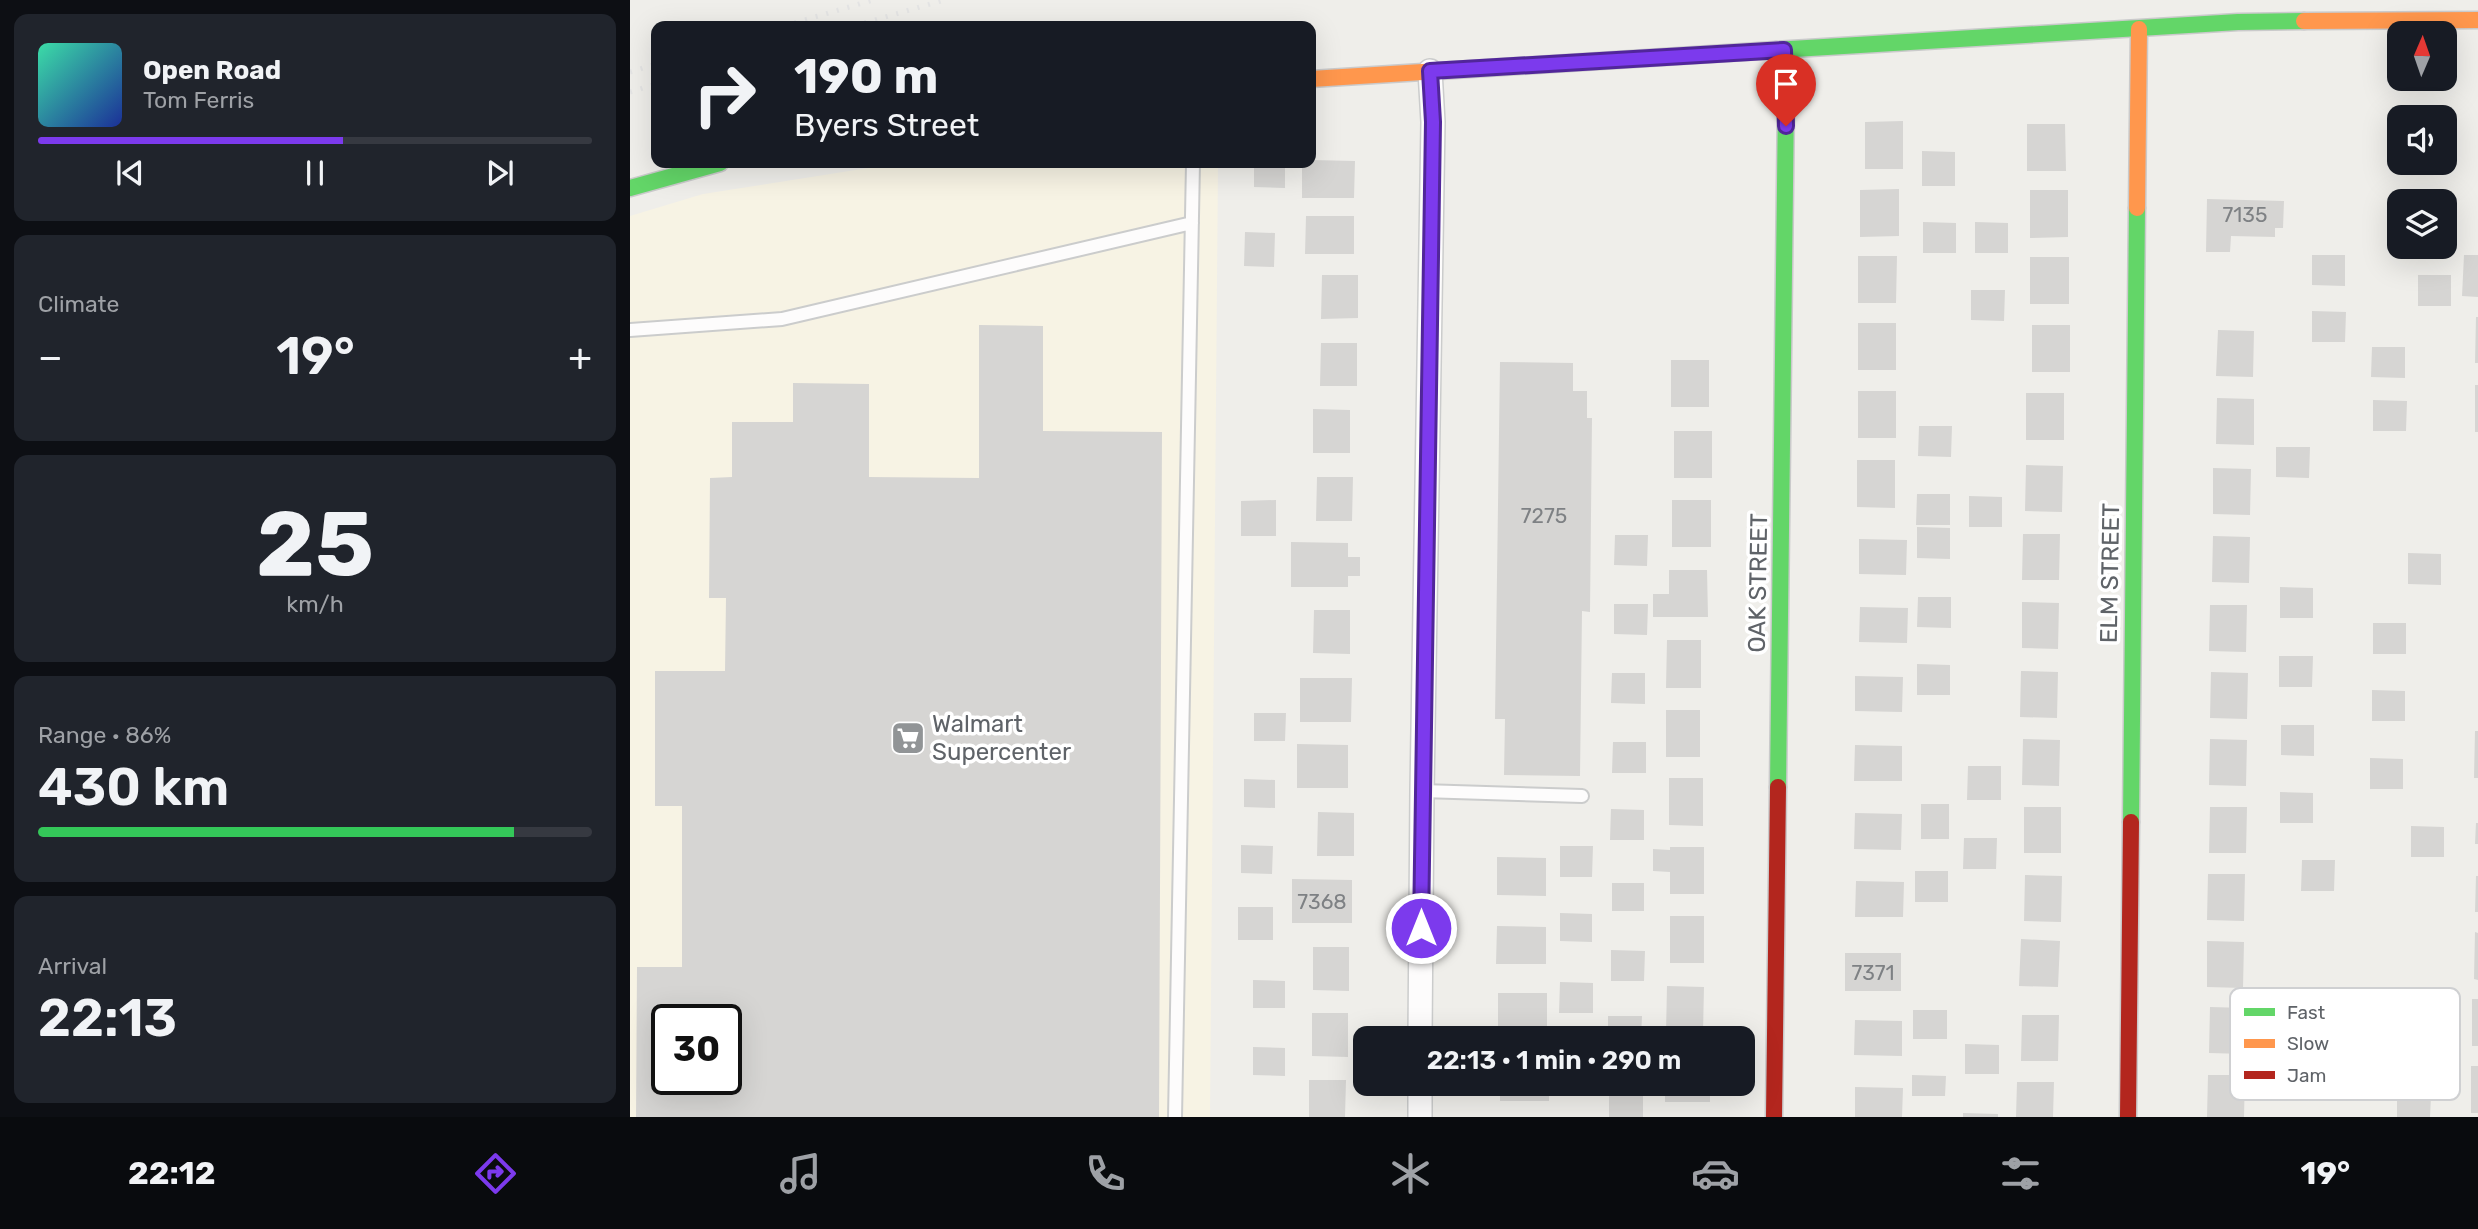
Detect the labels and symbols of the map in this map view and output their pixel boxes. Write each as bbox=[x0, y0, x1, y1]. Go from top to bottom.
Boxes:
north arrow bbox=[2387, 21, 2457, 91]
pin bbox=[1756, 54, 1816, 126]
house number: 7135 bbox=[2223, 202, 2267, 227]
house number: 7275 bbox=[1521, 503, 1567, 528]
street label: ELM STREET bbox=[2095, 503, 2125, 643]
street label: OAK STREET bbox=[1743, 513, 1773, 653]
place label: Walmart Supercenter bbox=[932, 710, 1071, 766]
supermarket icon: Walmart Supercenter bbox=[889, 719, 927, 757]
house number: 7368 bbox=[1297, 889, 1347, 914]
position arrow bbox=[1384, 891, 1458, 965]
house number: 7371 bbox=[1851, 960, 1895, 985]
legend bbox=[2230, 988, 2460, 1100]
text: Fast bbox=[2287, 1001, 2326, 1024]
speed limit sign: 30 bbox=[651, 1004, 742, 1095]
text: Slow bbox=[2287, 1032, 2329, 1055]
text: Jam bbox=[2287, 1064, 2326, 1087]

